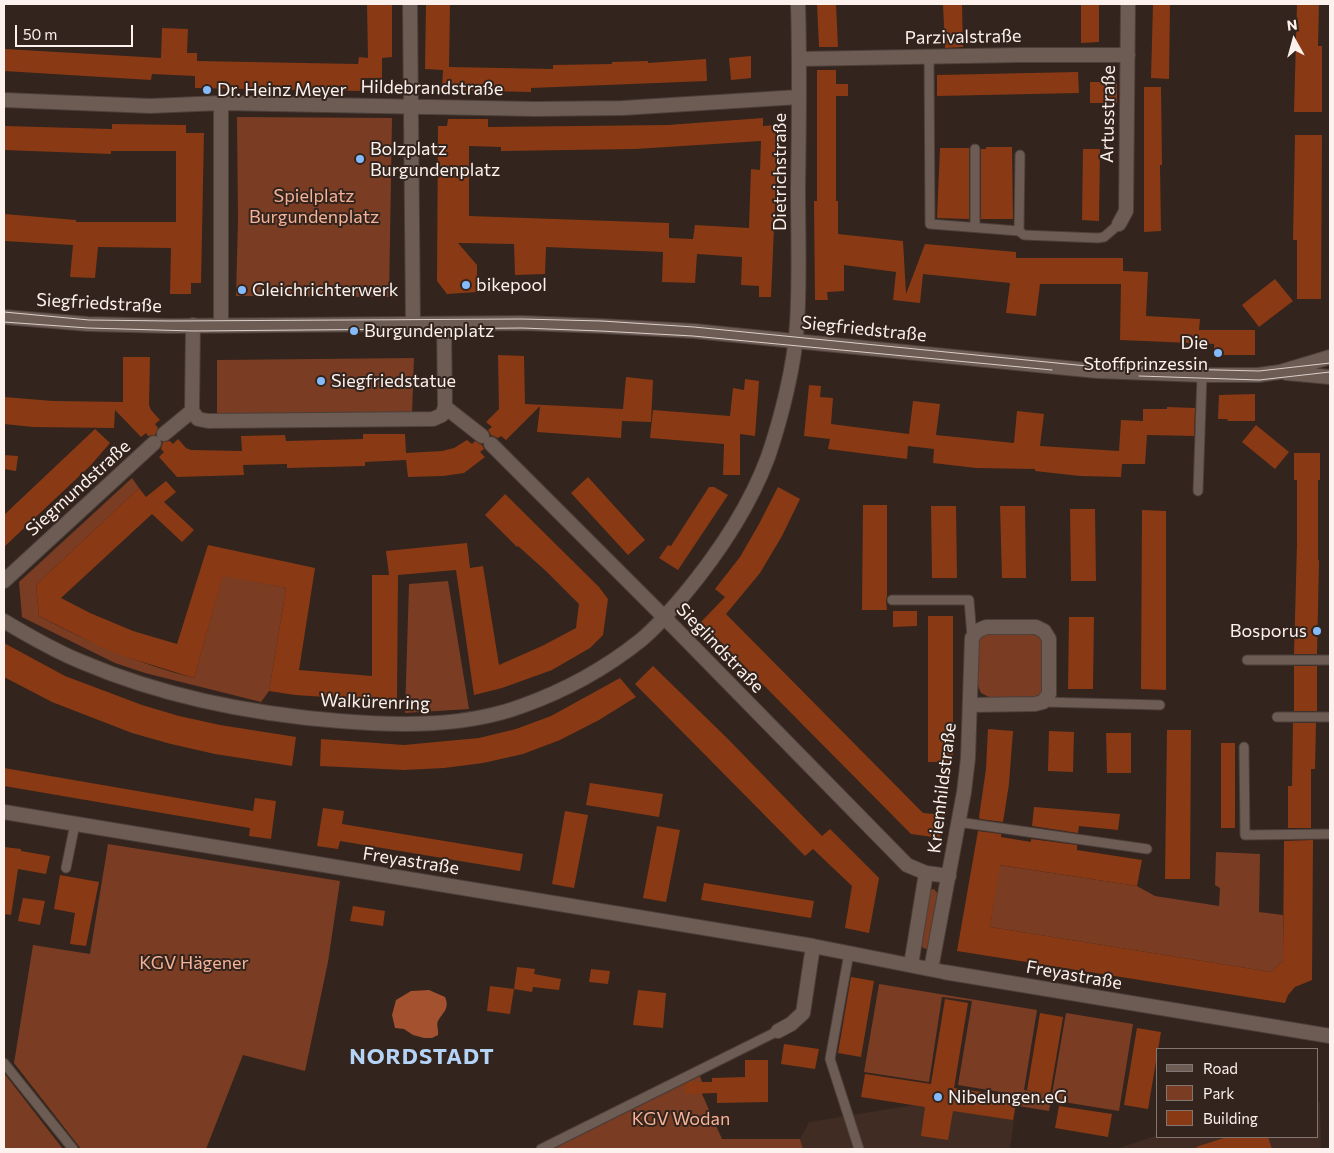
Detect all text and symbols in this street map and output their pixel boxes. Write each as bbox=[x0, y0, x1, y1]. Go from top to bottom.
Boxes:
scale bar bbox=[18, 15, 135, 47]
north arrow bbox=[1269, 15, 1319, 65]
text: N bbox=[1286, 16, 1298, 34]
text: 50 m bbox=[23, 25, 57, 43]
street label: Parzivalstraße bbox=[904, 25, 1022, 49]
street label: Artusstraße bbox=[1096, 65, 1120, 163]
street label: Hildebrandstraße bbox=[360, 76, 504, 100]
place label: Dr. Heinz Meyer bbox=[217, 79, 347, 101]
marker: Dr. Heinz Meyer bbox=[201, 84, 213, 96]
street label: Dietrichstraße bbox=[769, 113, 791, 231]
place label: Bolzplatz Burgundenplatz bbox=[370, 138, 500, 180]
marker: Bolzplatz Burgundenplatz bbox=[354, 153, 366, 165]
park label: Spielplatz Burgundenplatz bbox=[249, 185, 379, 228]
place label: bikepool bbox=[476, 274, 547, 296]
place label: Gleichrichterwerk bbox=[252, 279, 399, 301]
marker: bikepool bbox=[460, 279, 472, 291]
marker: Gleichrichterwerk bbox=[236, 284, 248, 296]
street label: Siegfriedstraße bbox=[36, 289, 162, 317]
street label: Siegfriedstraße bbox=[800, 312, 928, 346]
place label: Burgundenplatz bbox=[364, 320, 494, 342]
marker: Burgundenplatz bbox=[348, 325, 360, 337]
place label: Die Stoffprinzessin bbox=[1083, 332, 1208, 374]
marker: Die Stoffprinzessin bbox=[1212, 347, 1224, 359]
place label: Siegfriedstatue bbox=[331, 370, 456, 392]
marker: Siegfriedstatue bbox=[315, 375, 327, 387]
street label: Siegmundstraße bbox=[21, 435, 135, 541]
street label: Sieglindstraße bbox=[672, 599, 768, 697]
place label: Bosporus bbox=[1230, 620, 1307, 642]
marker: Bosporus bbox=[1311, 625, 1323, 637]
street label: Walkürenring bbox=[320, 689, 430, 715]
street label: Kriemhildstraße bbox=[923, 721, 961, 855]
street label: Freyastraße bbox=[361, 843, 461, 879]
park label: KGV Hägener bbox=[139, 952, 249, 974]
street label: Freyastraße bbox=[1024, 956, 1124, 994]
district label: NORDSTADT bbox=[348, 1044, 496, 1070]
legend bbox=[1156, 1048, 1319, 1138]
text: Road bbox=[1203, 1059, 1238, 1077]
text: Park bbox=[1203, 1084, 1234, 1102]
place label: Nibelungen.eG bbox=[948, 1086, 1067, 1108]
marker: Nibelungen.eG bbox=[932, 1091, 944, 1103]
park label: KGV Wodan bbox=[632, 1108, 730, 1130]
text: Building bbox=[1203, 1109, 1258, 1127]

